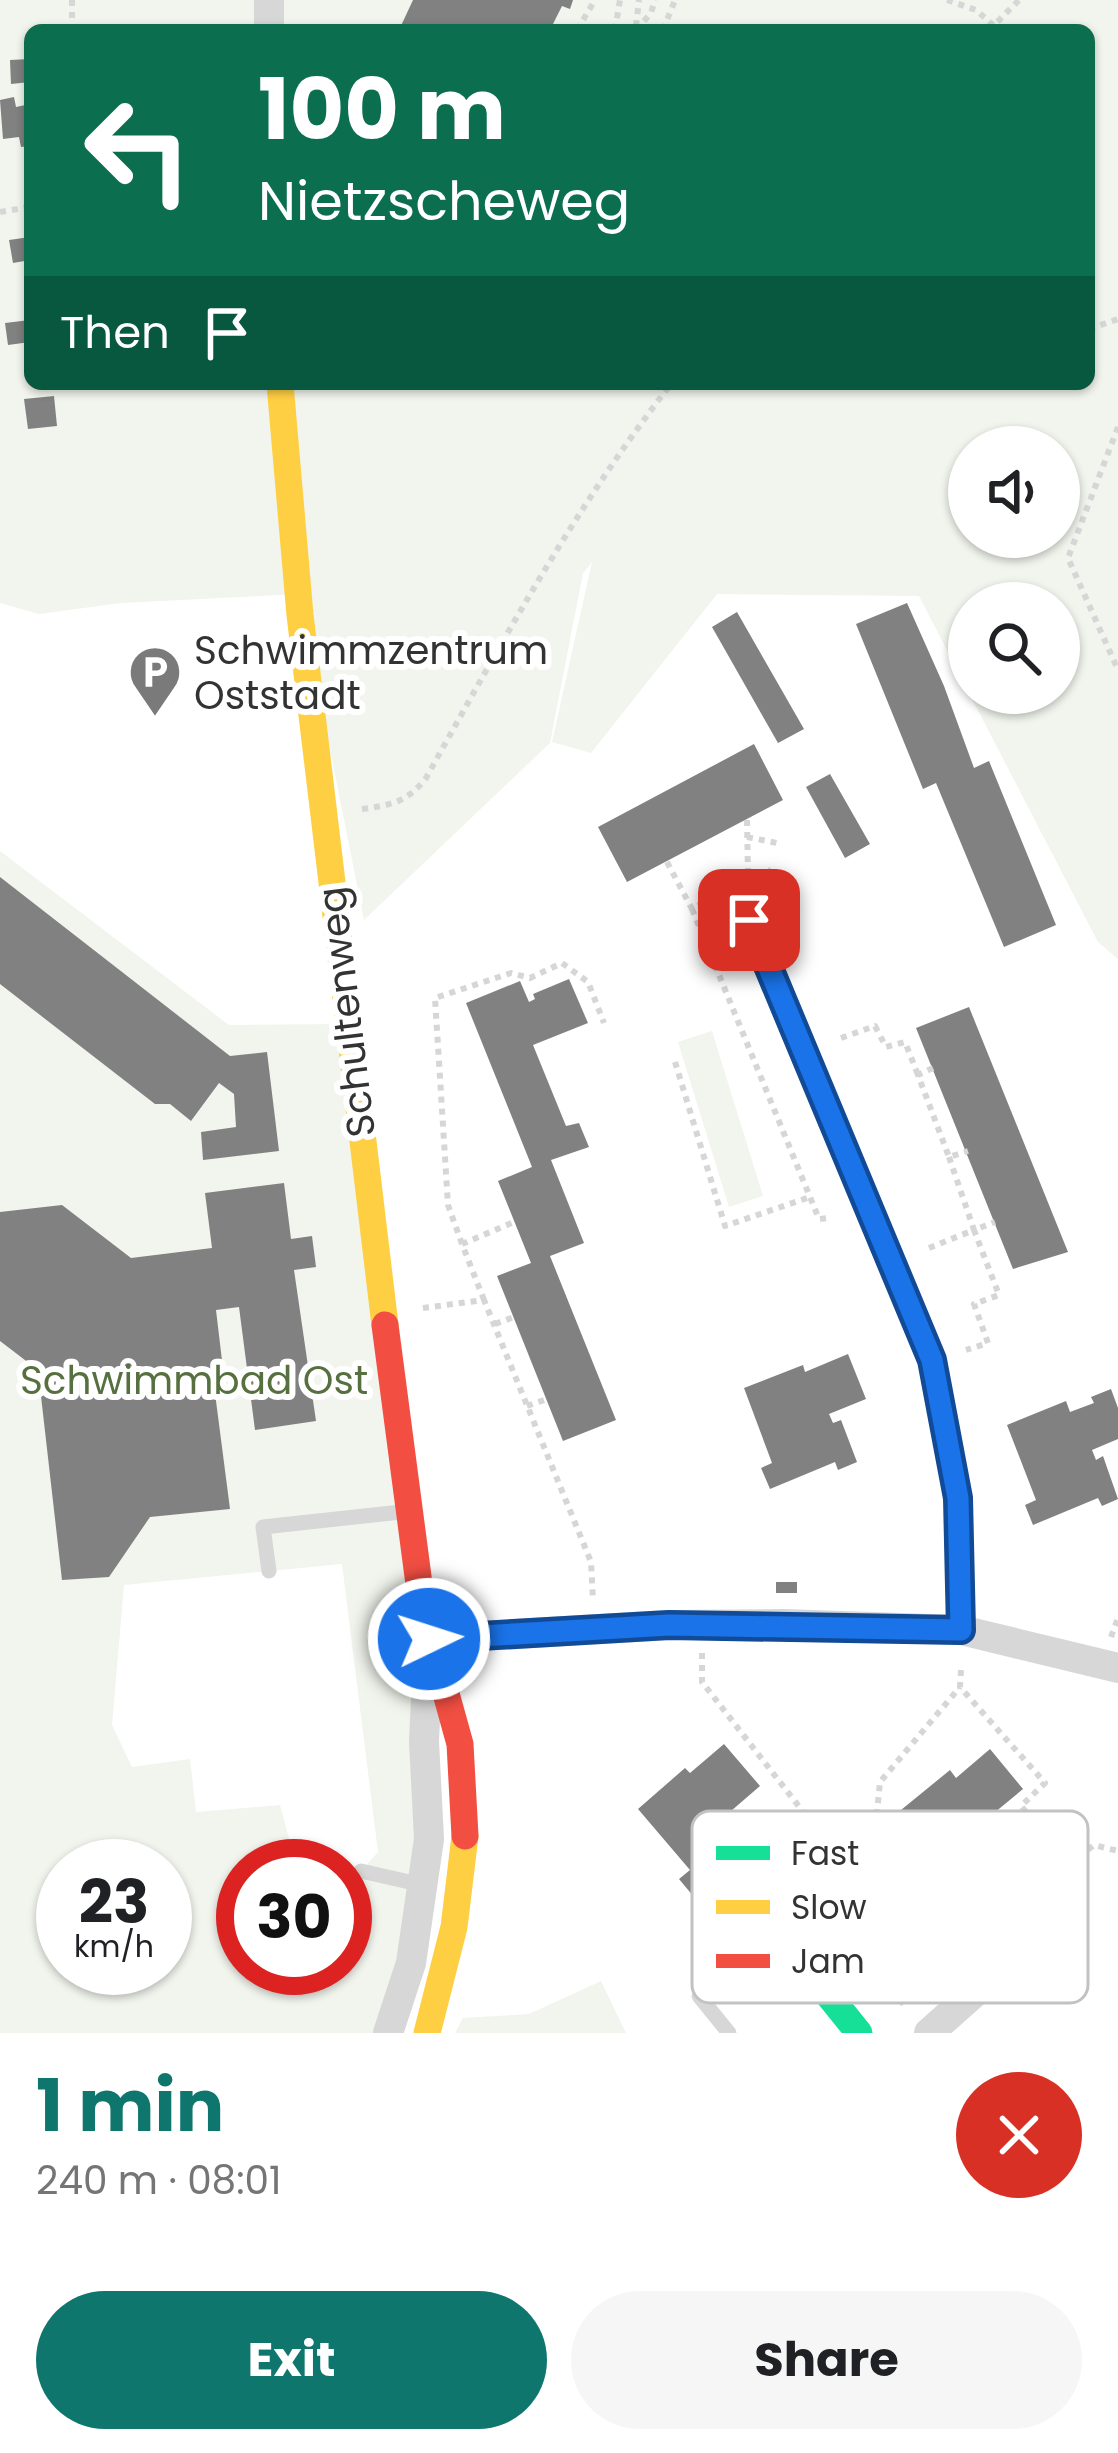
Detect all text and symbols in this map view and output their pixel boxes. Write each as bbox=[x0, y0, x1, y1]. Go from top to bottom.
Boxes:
text: 100 m bbox=[258, 51, 506, 168]
icon: left bbox=[60, 72, 216, 228]
text: Nietzscheweg bbox=[258, 163, 630, 239]
icon: arrive bbox=[194, 300, 260, 366]
text: Then bbox=[60, 301, 170, 364]
map controls bbox=[948, 426, 1080, 714]
button: sound bbox=[948, 426, 1080, 558]
button: search bbox=[948, 582, 1080, 714]
place label: Schwimmzentrum Oststadt bbox=[194, 623, 548, 723]
parking icon: Schwimmzentrum Oststadt bbox=[127, 644, 183, 718]
pin bbox=[698, 869, 800, 971]
street label: Schultenweg bbox=[304, 884, 389, 1140]
icon: arrive bbox=[716, 887, 782, 953]
park label: Schwimmbad Ost bbox=[20, 1353, 368, 1408]
position arrow bbox=[366, 1576, 492, 1702]
legend bbox=[692, 1811, 1088, 2003]
text: Fast bbox=[791, 1830, 859, 1877]
speed limit sign: 30 bbox=[216, 1839, 372, 1995]
text: 23 bbox=[79, 1860, 149, 1944]
text: Slow bbox=[791, 1884, 867, 1931]
text: km/h bbox=[74, 1925, 154, 1968]
text: Jam bbox=[791, 1938, 865, 1985]
text: 1 min bbox=[36, 2055, 224, 2156]
button: close bbox=[956, 2072, 1082, 2198]
text: 240 m · 08:01 bbox=[36, 2153, 282, 2208]
button: Exit bbox=[36, 2291, 547, 2429]
button: Share bbox=[571, 2291, 1082, 2429]

